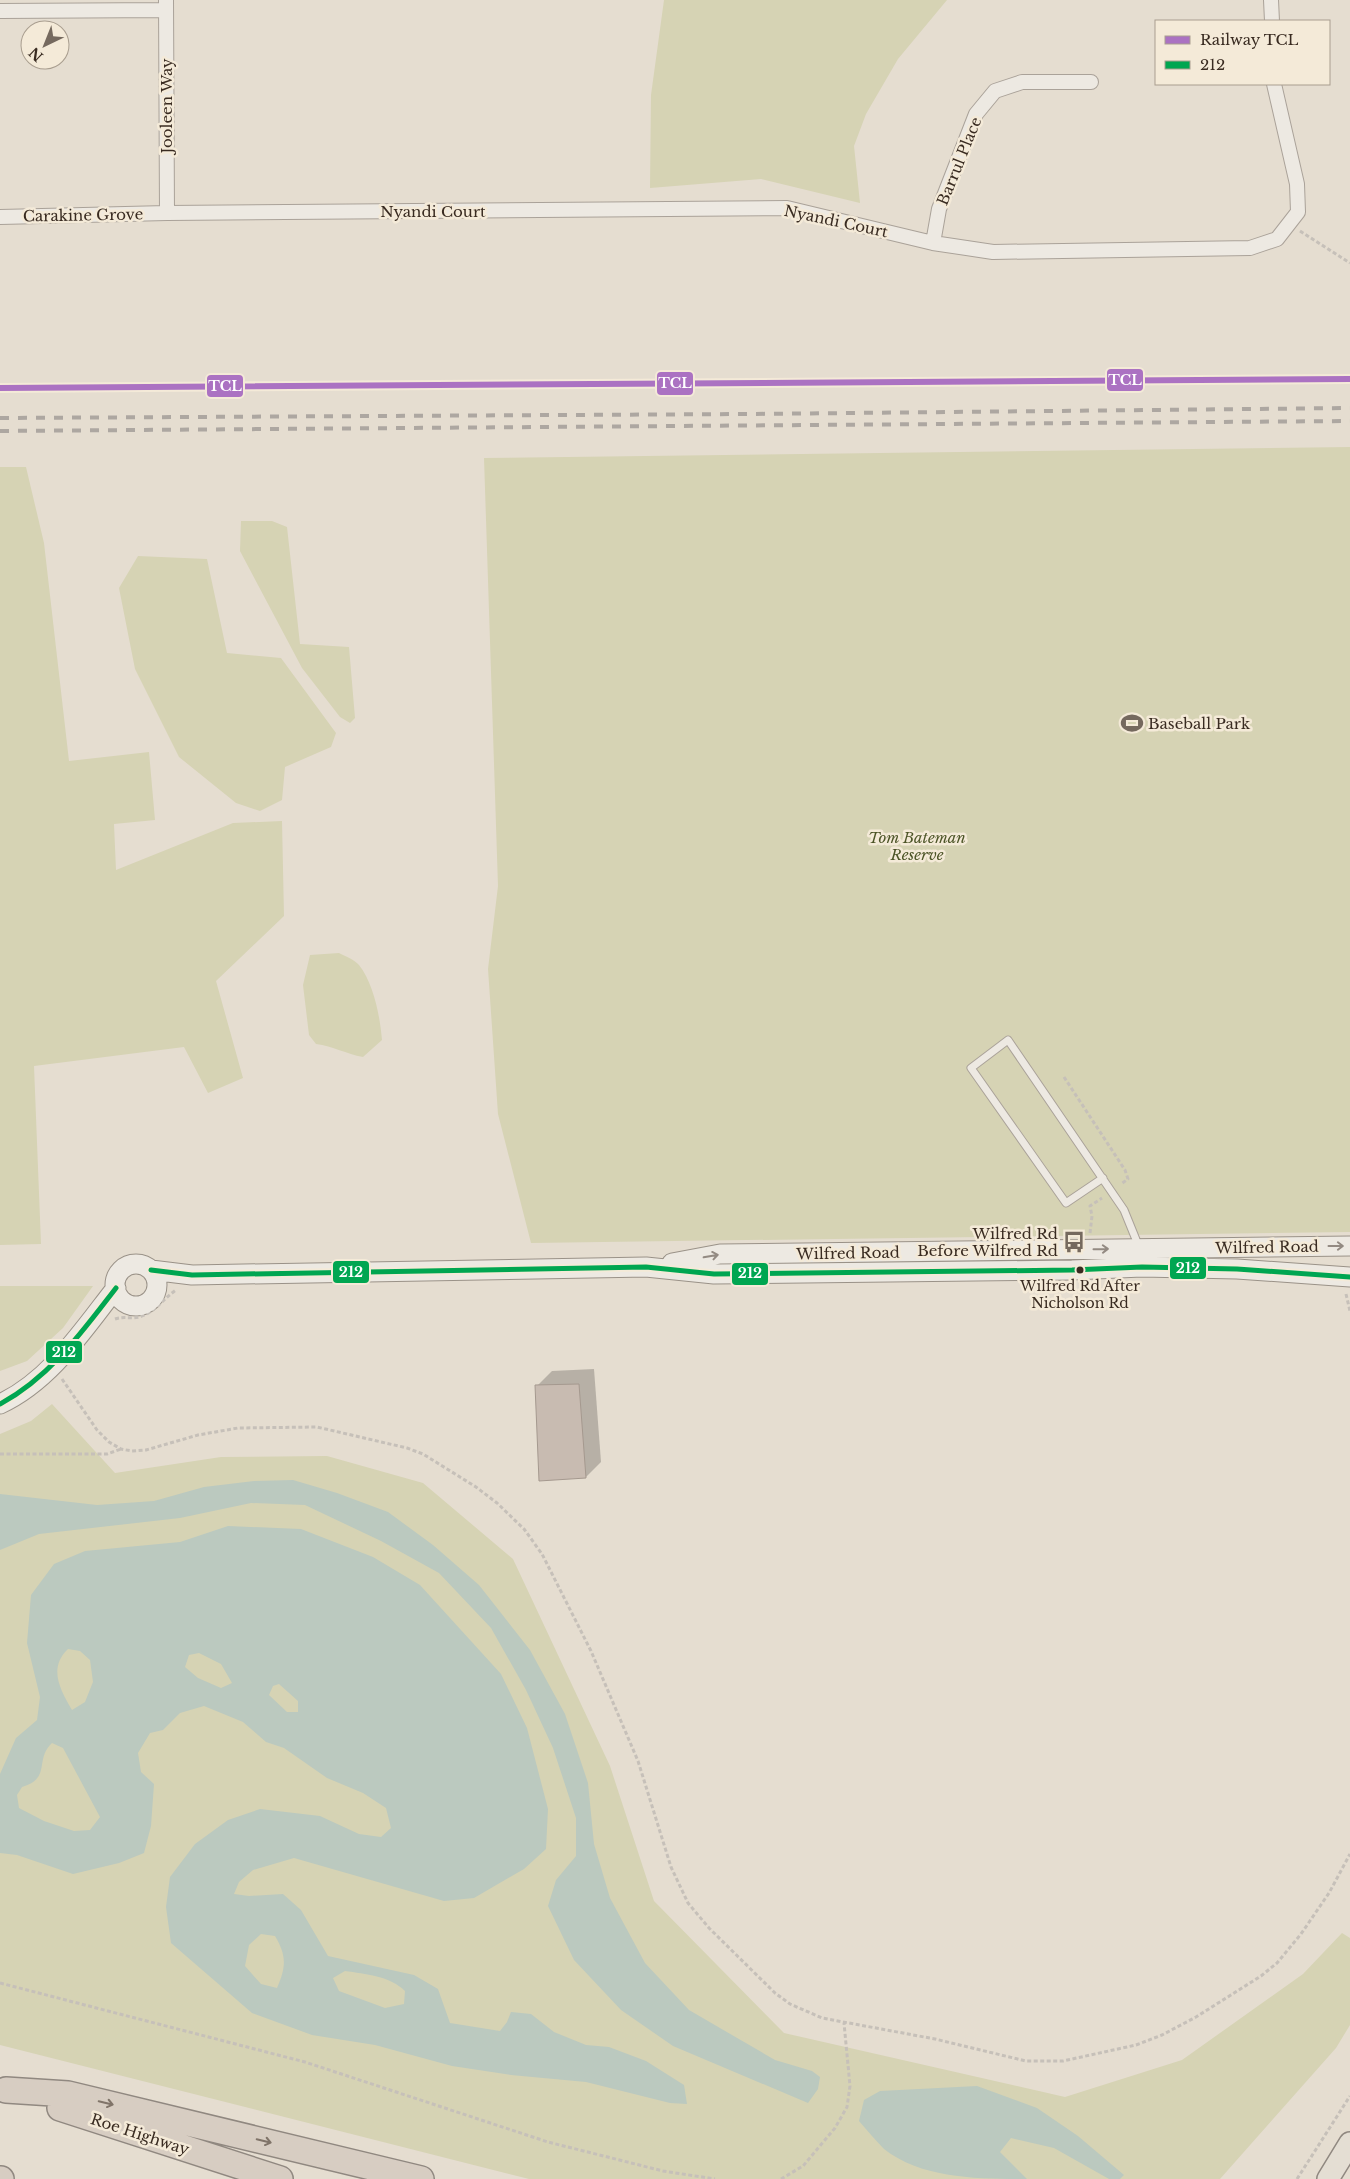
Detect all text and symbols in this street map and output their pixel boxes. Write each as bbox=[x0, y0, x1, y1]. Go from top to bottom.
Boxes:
north arrow bbox=[20, 20, 70, 70]
legend bbox=[1155, 20, 1330, 85]
text: Railway TCL bbox=[1200, 30, 1299, 49]
text: N bbox=[25, 43, 47, 66]
text: 212 bbox=[1200, 55, 1225, 74]
street label: Jooleen Way bbox=[157, 58, 176, 156]
street label: Barrul Place bbox=[933, 114, 985, 208]
street label: Nyandi Court bbox=[782, 201, 890, 241]
street label: Nyandi Court bbox=[380, 202, 486, 221]
street label: Carakine Grove bbox=[23, 204, 143, 226]
line badge: TCL bbox=[1106, 368, 1144, 392]
line badge: TCL bbox=[656, 371, 694, 396]
text: TCL bbox=[1108, 371, 1142, 389]
line badge: TCL bbox=[206, 374, 244, 398]
text: TCL bbox=[658, 374, 692, 392]
text: TCL bbox=[208, 377, 242, 395]
sports icon: Baseball Park bbox=[1119, 710, 1145, 736]
place label: Baseball Park bbox=[1148, 714, 1251, 733]
park label: Tom Bateman Reserve bbox=[868, 828, 966, 864]
place label: Wilfred Rd Before Wilfred Rd bbox=[917, 1224, 1058, 1260]
bus stop icon: Wilfred Rd Before Wilfred Rd bbox=[1061, 1229, 1087, 1255]
street label: Wilfred Road bbox=[1214, 1237, 1319, 1257]
one-way arrow bbox=[1328, 1241, 1344, 1251]
street label: Wilfred Road bbox=[795, 1243, 900, 1263]
one-way arrow bbox=[1093, 1245, 1109, 1254]
one-way arrow bbox=[703, 1250, 719, 1260]
line badge: 212 bbox=[1169, 1256, 1207, 1280]
text: 212 bbox=[1176, 1259, 1200, 1277]
line badge: 212 bbox=[332, 1260, 370, 1284]
line badge: 212 bbox=[731, 1262, 769, 1286]
text: 212 bbox=[339, 1263, 363, 1281]
text: 212 bbox=[738, 1264, 762, 1282]
marker: Wilfred Rd After Nicholson Rd bbox=[1075, 1265, 1085, 1275]
place label: Wilfred Rd After Nicholson Rd bbox=[1019, 1277, 1140, 1312]
line badge: 212 bbox=[45, 1340, 83, 1364]
text: 212 bbox=[52, 1343, 76, 1361]
one-way arrow bbox=[97, 2099, 113, 2108]
street label: Roe Highway bbox=[88, 2109, 192, 2159]
one-way arrow bbox=[255, 2137, 271, 2146]

